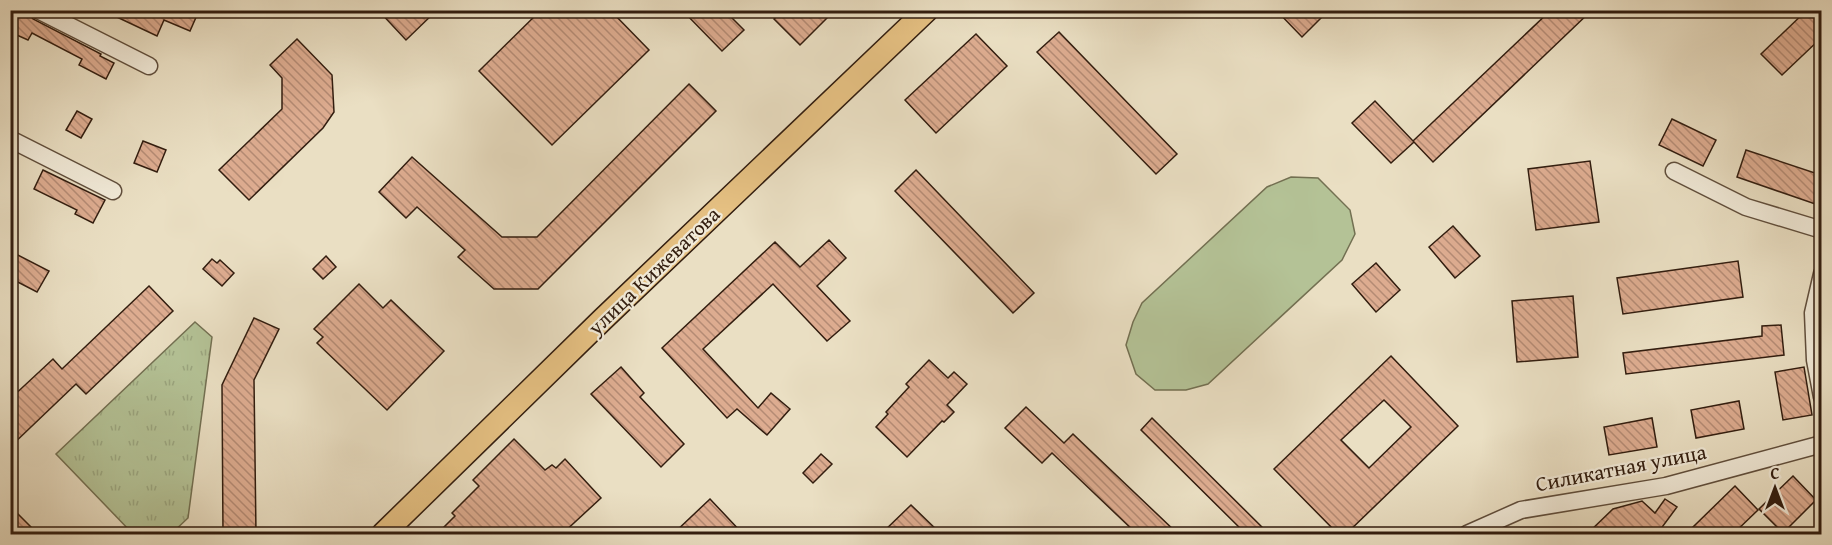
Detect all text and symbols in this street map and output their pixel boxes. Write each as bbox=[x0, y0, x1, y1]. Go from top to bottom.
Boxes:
street label: улица Кижеватова bbox=[580, 199, 727, 343]
street label: Силикатная улица bbox=[1533, 436, 1709, 499]
north arrow bbox=[1745, 458, 1805, 518]
text: С bbox=[1770, 461, 1780, 485]

